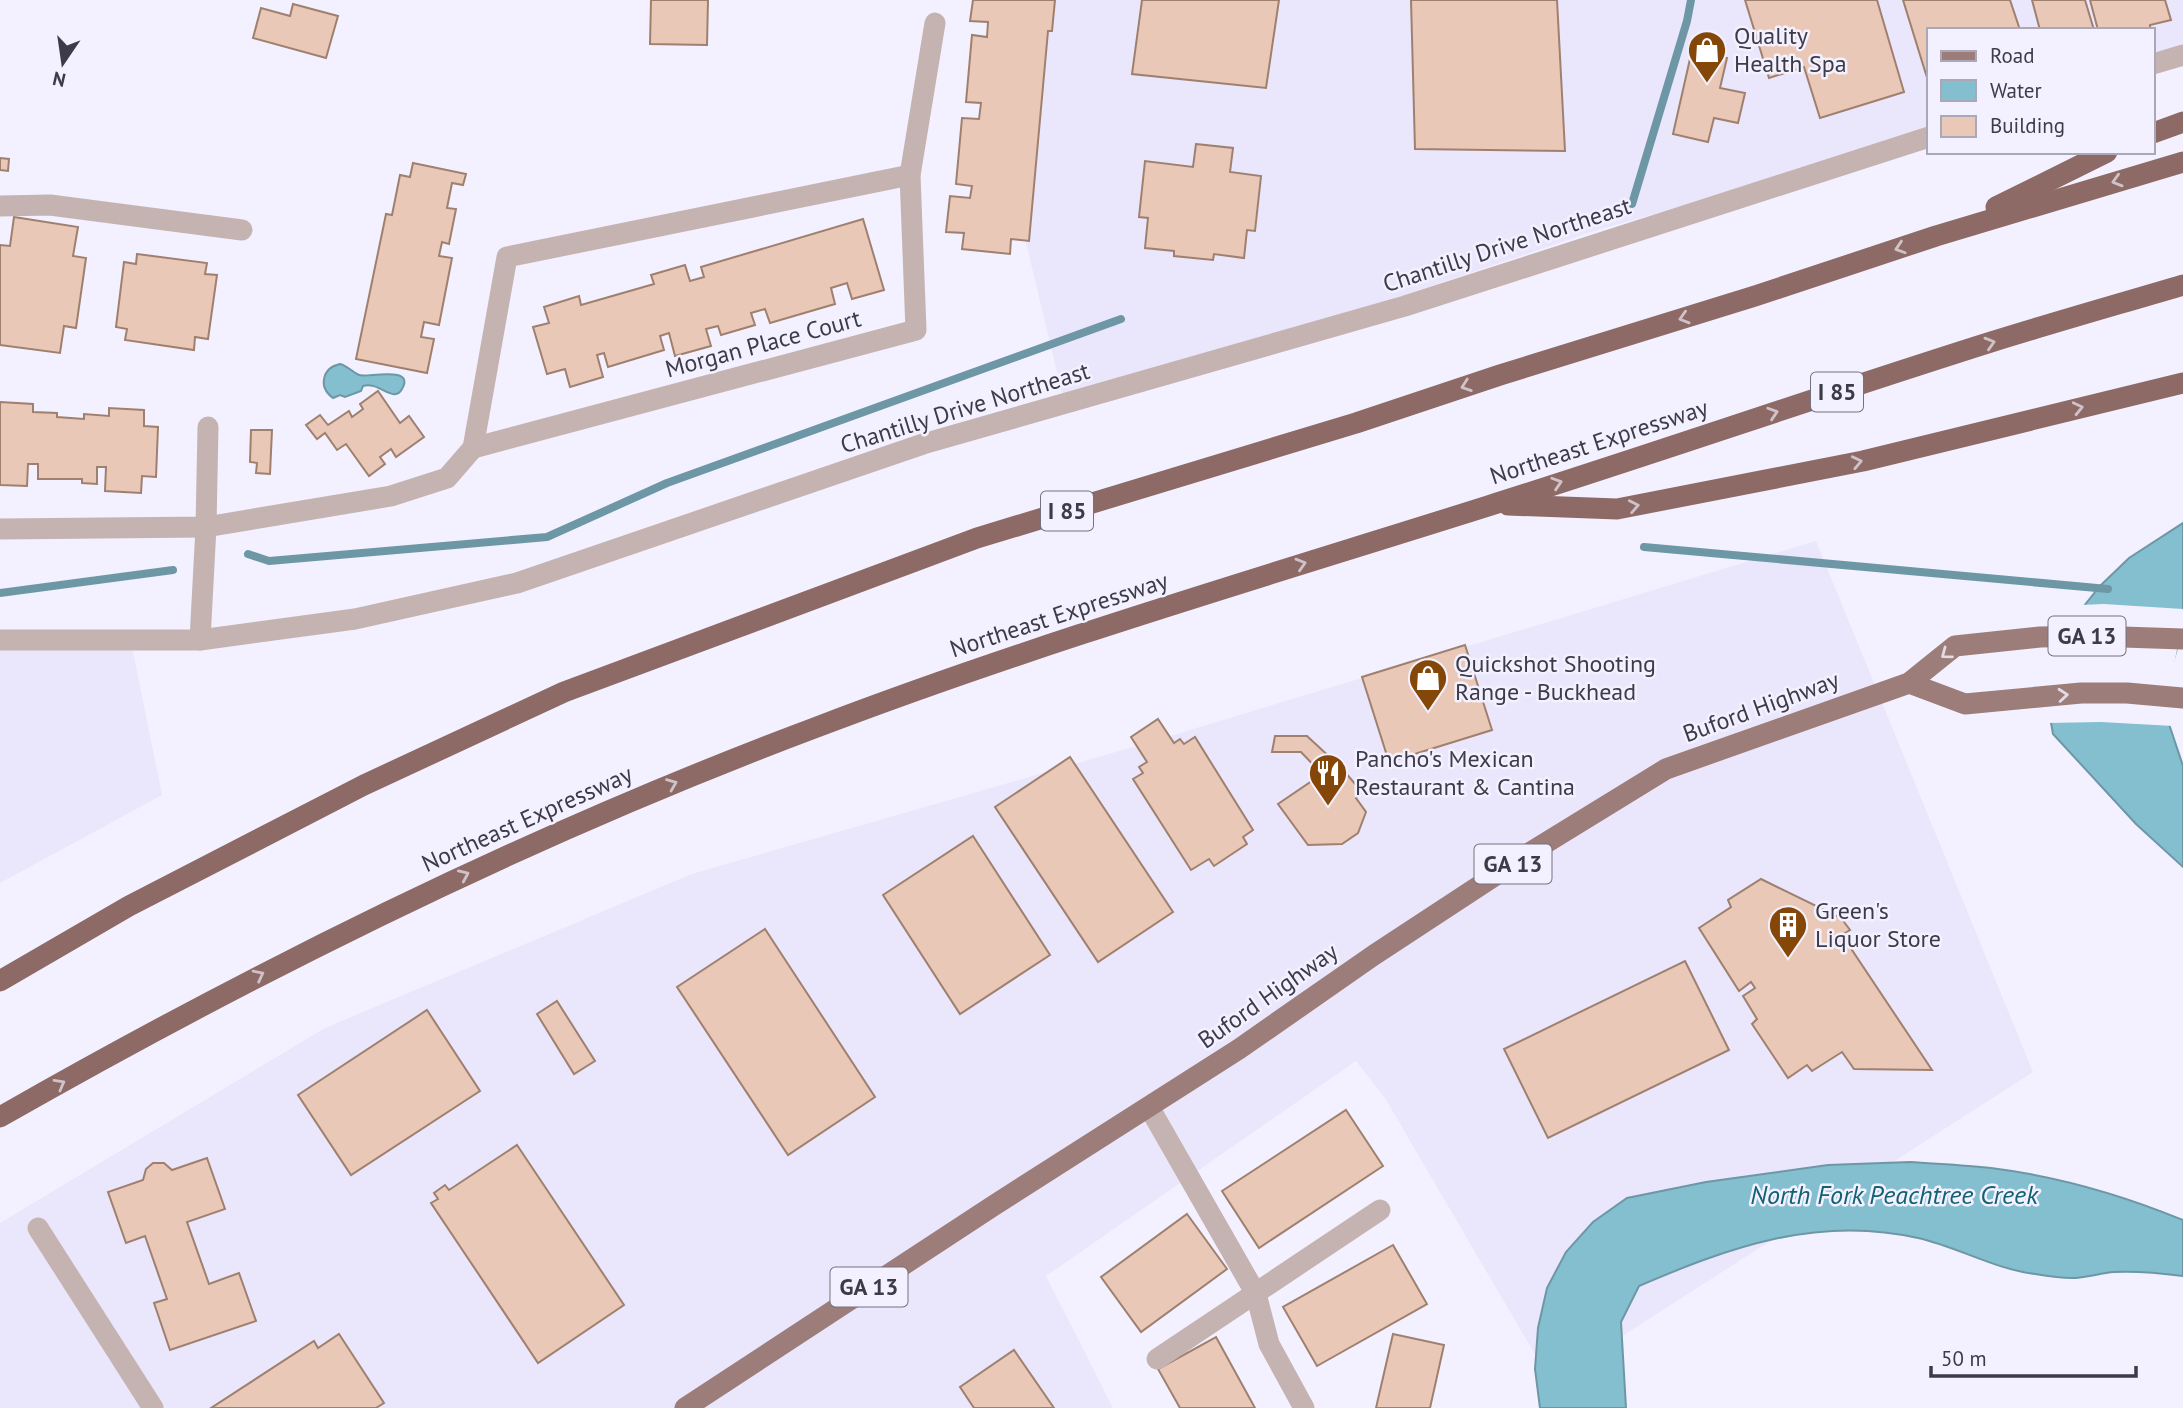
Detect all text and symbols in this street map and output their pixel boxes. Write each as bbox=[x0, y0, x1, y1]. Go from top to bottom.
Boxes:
place label: Quality Health Spa bbox=[1734, 20, 1847, 79]
north arrow bbox=[28, 28, 98, 98]
legend bbox=[1927, 28, 2155, 154]
shop icon: Quality Health Spa bbox=[1686, 29, 1728, 84]
text: Road bbox=[1990, 42, 2034, 69]
text: N bbox=[50, 66, 68, 93]
text: Water bbox=[1990, 77, 2042, 104]
text: Building bbox=[1990, 112, 2065, 139]
one-way arrow bbox=[2112, 173, 2124, 187]
street label: Chantilly Drive Northeast bbox=[1379, 190, 1635, 299]
one-way arrow bbox=[1894, 240, 1907, 254]
street label: Morgan Place Court bbox=[662, 303, 864, 385]
one-way arrow bbox=[1678, 310, 1690, 324]
one-way arrow bbox=[1983, 336, 1995, 351]
street label: Chantilly Drive Northeast bbox=[837, 355, 1093, 460]
road number: I 85 bbox=[1811, 372, 1863, 412]
one-way arrow bbox=[1461, 378, 1473, 392]
street label: Northeast Expressway bbox=[1486, 392, 1712, 491]
one-way arrow bbox=[2072, 401, 2084, 416]
one-way arrow bbox=[1767, 407, 1779, 421]
one-way arrow bbox=[1851, 455, 1863, 470]
one-way arrow bbox=[1550, 477, 1563, 491]
road number: I 85 bbox=[1041, 491, 1093, 530]
one-way arrow bbox=[1628, 499, 1640, 514]
one-way arrow bbox=[1295, 558, 1307, 572]
street label: Northeast Expressway bbox=[946, 565, 1172, 664]
road number: GA 13 bbox=[2048, 616, 2126, 656]
one-way arrow bbox=[1941, 645, 1954, 658]
place label: Quickshot Shooting Range - Buckhead bbox=[1455, 648, 1656, 707]
shop icon: Quickshot Shooting Range - Buckhead bbox=[1407, 657, 1449, 712]
street label: Buford Highway bbox=[1678, 664, 1843, 749]
one-way arrow bbox=[2058, 688, 2069, 703]
place label: Pancho's Mexican Restaurant & Cantina bbox=[1355, 743, 1575, 802]
restaurant icon: Pancho's Mexican Restaurant & Cantina bbox=[1307, 752, 1349, 807]
street label: Northeast Expressway bbox=[417, 758, 637, 879]
one-way arrow bbox=[665, 779, 677, 793]
road number: GA 13 bbox=[1474, 844, 1552, 884]
one-way arrow bbox=[456, 869, 469, 883]
place label: Green's Liquor Store bbox=[1815, 895, 1941, 954]
building icon: Green's Liquor Store bbox=[1767, 904, 1809, 959]
street label: Buford Highway bbox=[1192, 936, 1344, 1055]
one-way arrow bbox=[252, 970, 264, 984]
one-way arrow bbox=[52, 1079, 65, 1092]
water label: North Fork Peachtree Creek bbox=[1750, 1178, 2039, 1211]
road number: GA 13 bbox=[830, 1268, 908, 1306]
scale bar bbox=[1931, 1334, 2136, 1378]
text: 50 m bbox=[1941, 1345, 1987, 1372]

